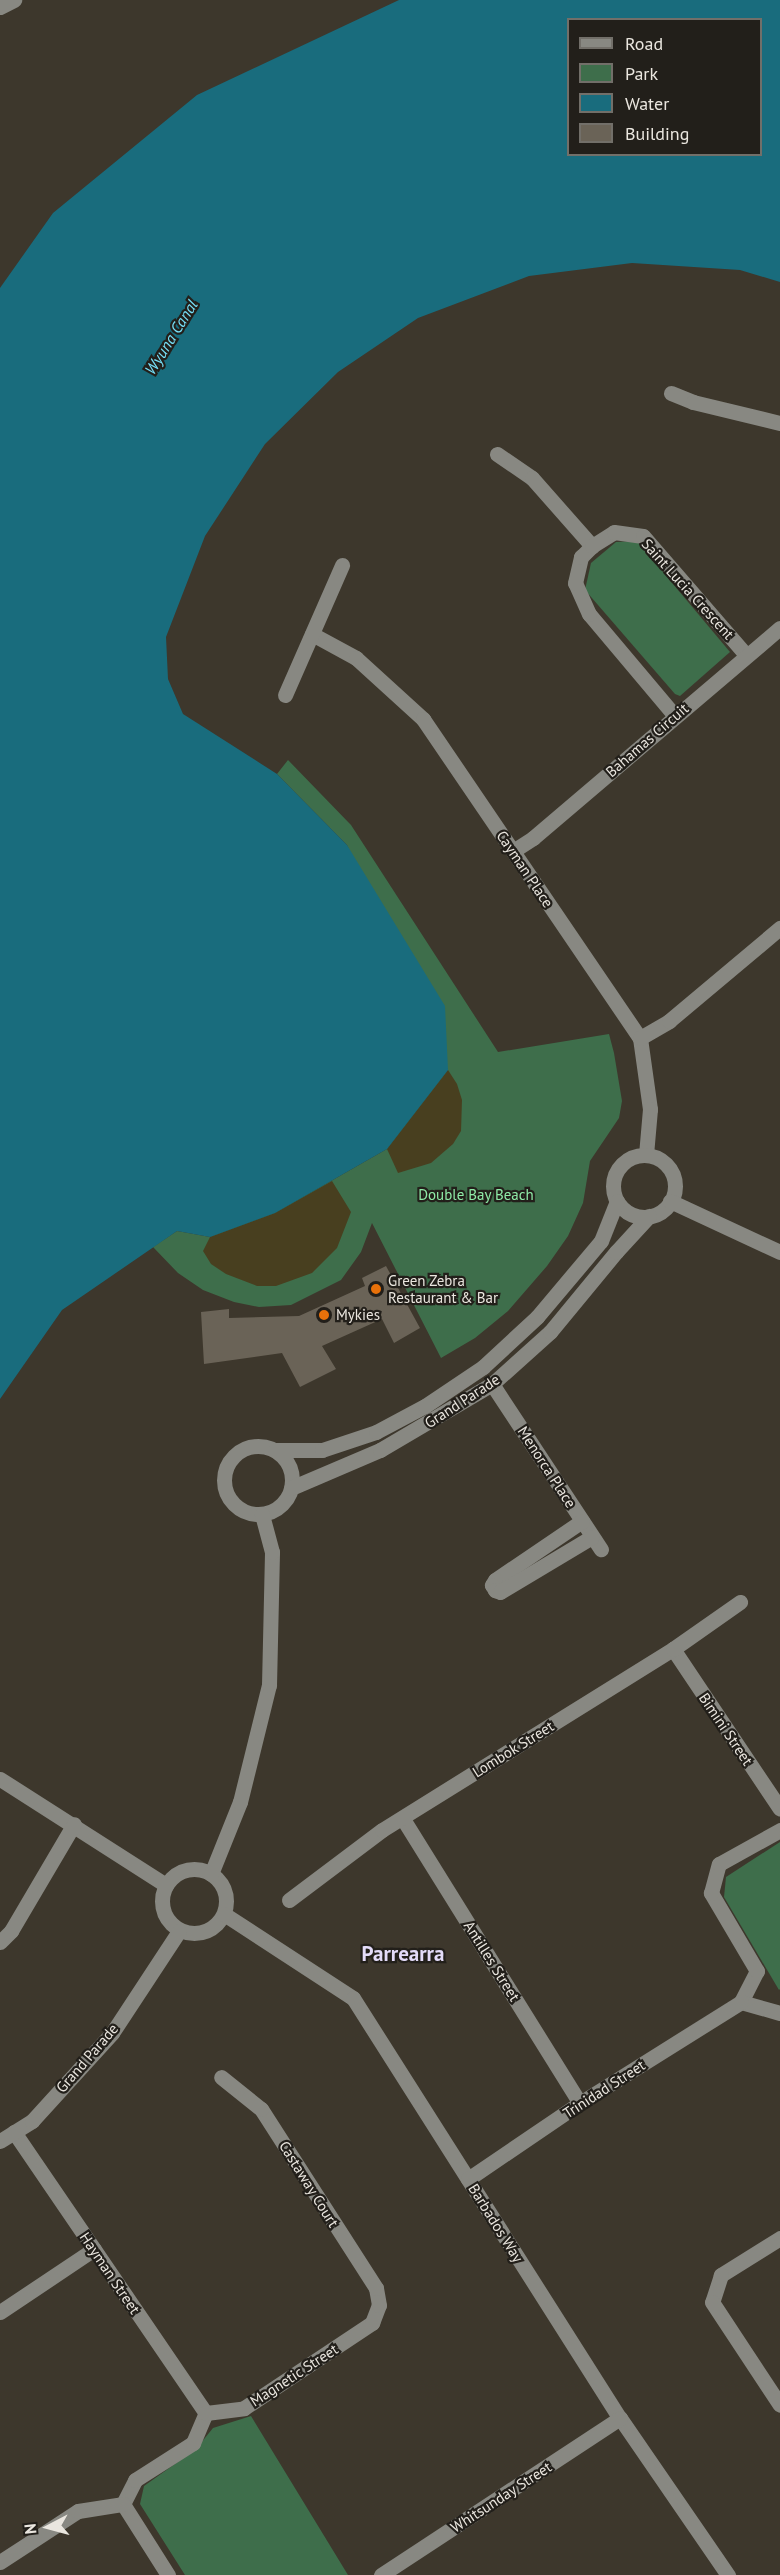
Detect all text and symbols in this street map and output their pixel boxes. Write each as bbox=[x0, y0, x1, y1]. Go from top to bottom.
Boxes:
legend bbox=[567, 18, 762, 156]
text: Road bbox=[625, 32, 663, 55]
text: Park bbox=[625, 62, 658, 85]
text: Water bbox=[625, 92, 669, 115]
text: Building bbox=[625, 122, 689, 145]
water label: Wyuna Canal bbox=[140, 296, 202, 378]
street label: Saint Lucia Crescent bbox=[638, 535, 738, 643]
street label: Bahamas Circuit bbox=[602, 699, 692, 781]
street label: Cayman Place bbox=[493, 827, 557, 911]
park label: Double Bay Beach bbox=[418, 1186, 534, 1204]
place label: Green Zebra Restaurant & Bar bbox=[388, 1271, 498, 1306]
marker: Green Zebra Restaurant & Bar bbox=[369, 1282, 383, 1296]
place label: Mykies bbox=[336, 1306, 380, 1324]
marker: Mykies bbox=[317, 1308, 331, 1322]
street label: Grand Parade bbox=[421, 1370, 503, 1432]
street label: Menorca Place bbox=[514, 1423, 580, 1511]
street label: Bimini Street bbox=[695, 1689, 757, 1769]
street label: Lombok Street bbox=[469, 1717, 557, 1781]
street label: Antilles Street bbox=[460, 1918, 524, 2004]
district label: Parrearra bbox=[362, 1941, 444, 1967]
street label: Grand Parade bbox=[52, 2020, 122, 2096]
street label: Trinidad Street bbox=[560, 2056, 648, 2122]
street label: Castaway Court bbox=[275, 2137, 343, 2231]
street label: Barbados Way bbox=[465, 2180, 527, 2266]
street label: Hayman Street bbox=[76, 2229, 144, 2317]
street label: Magnetic Street bbox=[247, 2340, 341, 2410]
street label: Whitsunday Street bbox=[447, 2458, 555, 2536]
north arrow bbox=[18, 2497, 78, 2557]
text: N bbox=[20, 2523, 41, 2535]

